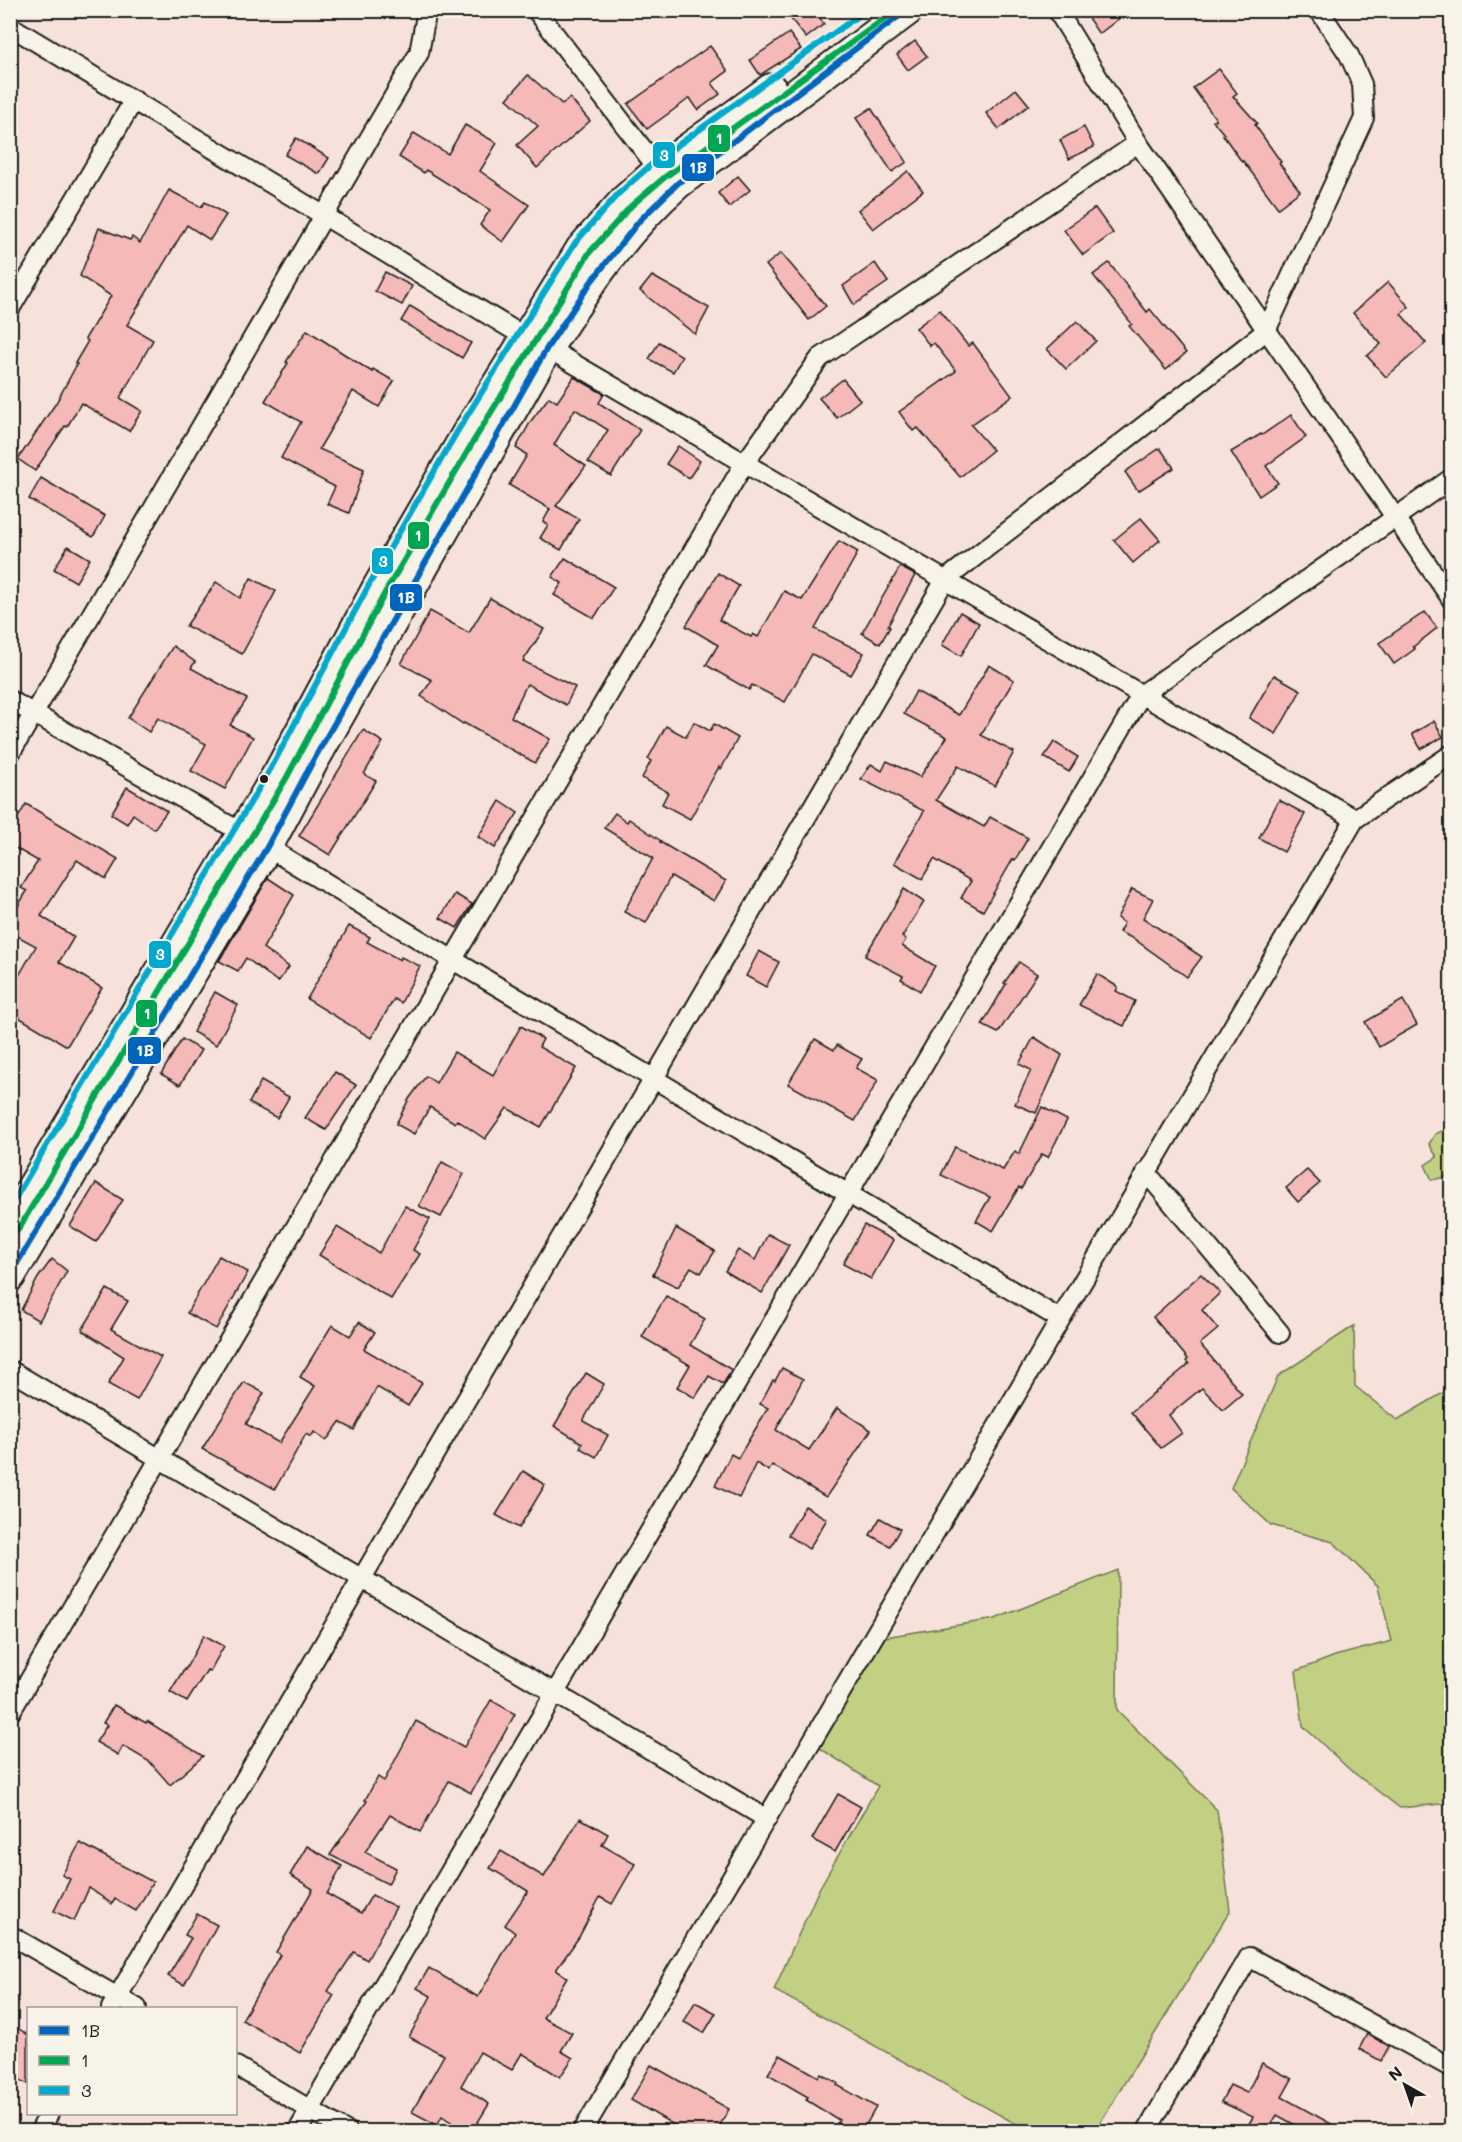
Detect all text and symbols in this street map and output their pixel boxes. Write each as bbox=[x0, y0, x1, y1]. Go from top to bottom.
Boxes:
line badge: 1 bbox=[707, 124, 731, 153]
text: 1 bbox=[715, 127, 723, 148]
line badge: 3 bbox=[652, 141, 676, 169]
text: 3 bbox=[659, 144, 669, 165]
line badge: 1B bbox=[681, 153, 715, 182]
text: 1B bbox=[689, 156, 707, 177]
line badge: 1 bbox=[407, 521, 430, 550]
text: 1 bbox=[414, 524, 422, 545]
line badge: 3 bbox=[371, 547, 394, 575]
text: 3 bbox=[378, 550, 388, 571]
line badge: 1B bbox=[389, 583, 423, 612]
text: 1B bbox=[397, 586, 415, 607]
unlabelled marker bbox=[258, 773, 270, 785]
line badge: 3 bbox=[148, 940, 172, 969]
text: 3 bbox=[155, 943, 165, 964]
line badge: 1 bbox=[135, 999, 158, 1028]
text: 1 bbox=[143, 1002, 151, 1023]
line badge: 1B bbox=[127, 1036, 162, 1065]
text: 1B bbox=[136, 1039, 154, 1060]
legend bbox=[27, 2007, 237, 2115]
text: 1B bbox=[81, 2018, 100, 2042]
text: 1 bbox=[81, 2048, 89, 2072]
north arrow bbox=[1375, 2055, 1435, 2115]
text: N bbox=[1384, 2061, 1406, 2085]
text: 3 bbox=[81, 2078, 92, 2102]

